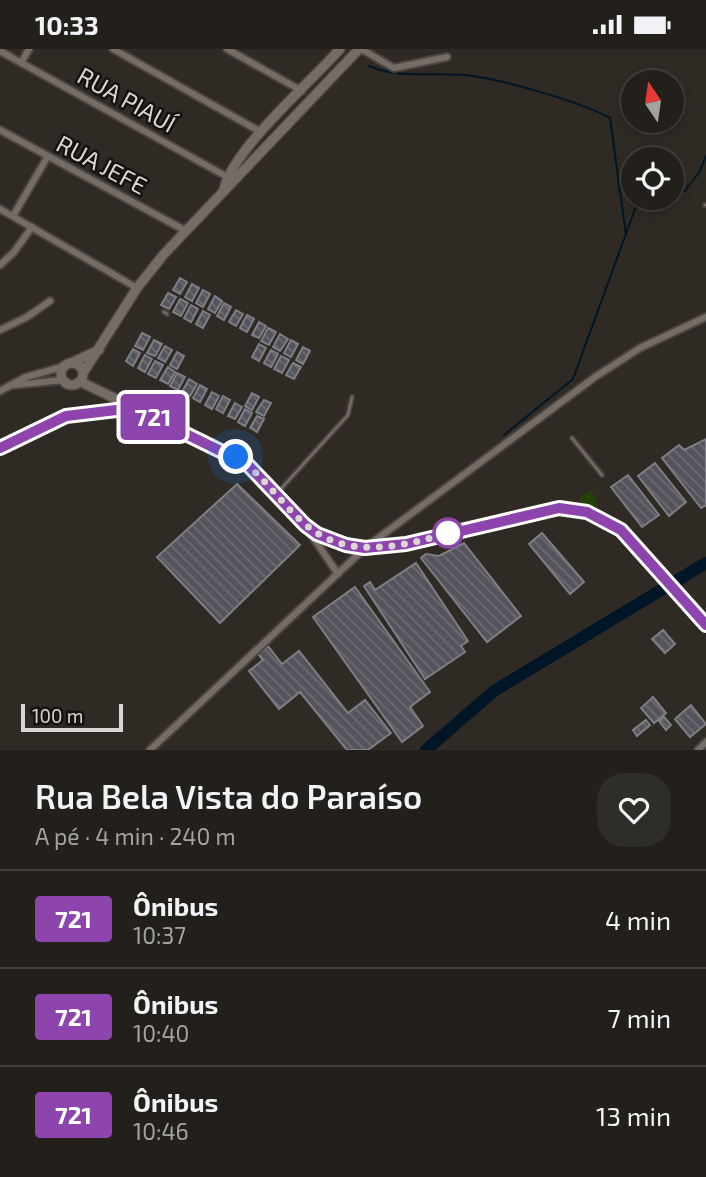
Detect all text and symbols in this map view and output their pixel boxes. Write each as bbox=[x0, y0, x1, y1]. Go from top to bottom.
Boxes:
text: 10:33 bbox=[35, 9, 99, 40]
street label: RUA PIAUÍ bbox=[73, 60, 182, 138]
north arrow bbox=[621, 70, 684, 133]
map controls bbox=[621, 70, 684, 210]
street label: RUA JEFE bbox=[52, 128, 152, 200]
button: locate bbox=[621, 147, 684, 210]
line badge: 721 bbox=[113, 394, 193, 440]
text: 721 bbox=[135, 402, 171, 431]
your location bbox=[218, 439, 253, 474]
unlabelled marker bbox=[433, 518, 463, 548]
scale bar bbox=[21, 701, 122, 733]
text: 100 m bbox=[32, 704, 83, 727]
button: heart bbox=[597, 773, 671, 847]
text: Rua Bela Vista do Paraíso bbox=[35, 776, 422, 816]
text: A pé · 4 min · 240 m bbox=[35, 822, 236, 850]
text: Ônibus bbox=[133, 890, 218, 921]
text: 721 bbox=[55, 904, 92, 933]
text: 4 min bbox=[605, 904, 671, 935]
text: 10:37 bbox=[133, 921, 186, 949]
text: Ônibus bbox=[133, 988, 218, 1019]
text: 721 bbox=[55, 1002, 92, 1031]
text: 7 min bbox=[608, 1002, 671, 1033]
text: 10:40 bbox=[133, 1019, 189, 1047]
text: Ônibus bbox=[133, 1086, 218, 1117]
text: 721 bbox=[55, 1100, 92, 1129]
text: 13 min bbox=[596, 1100, 671, 1131]
text: 10:46 bbox=[133, 1117, 189, 1145]

